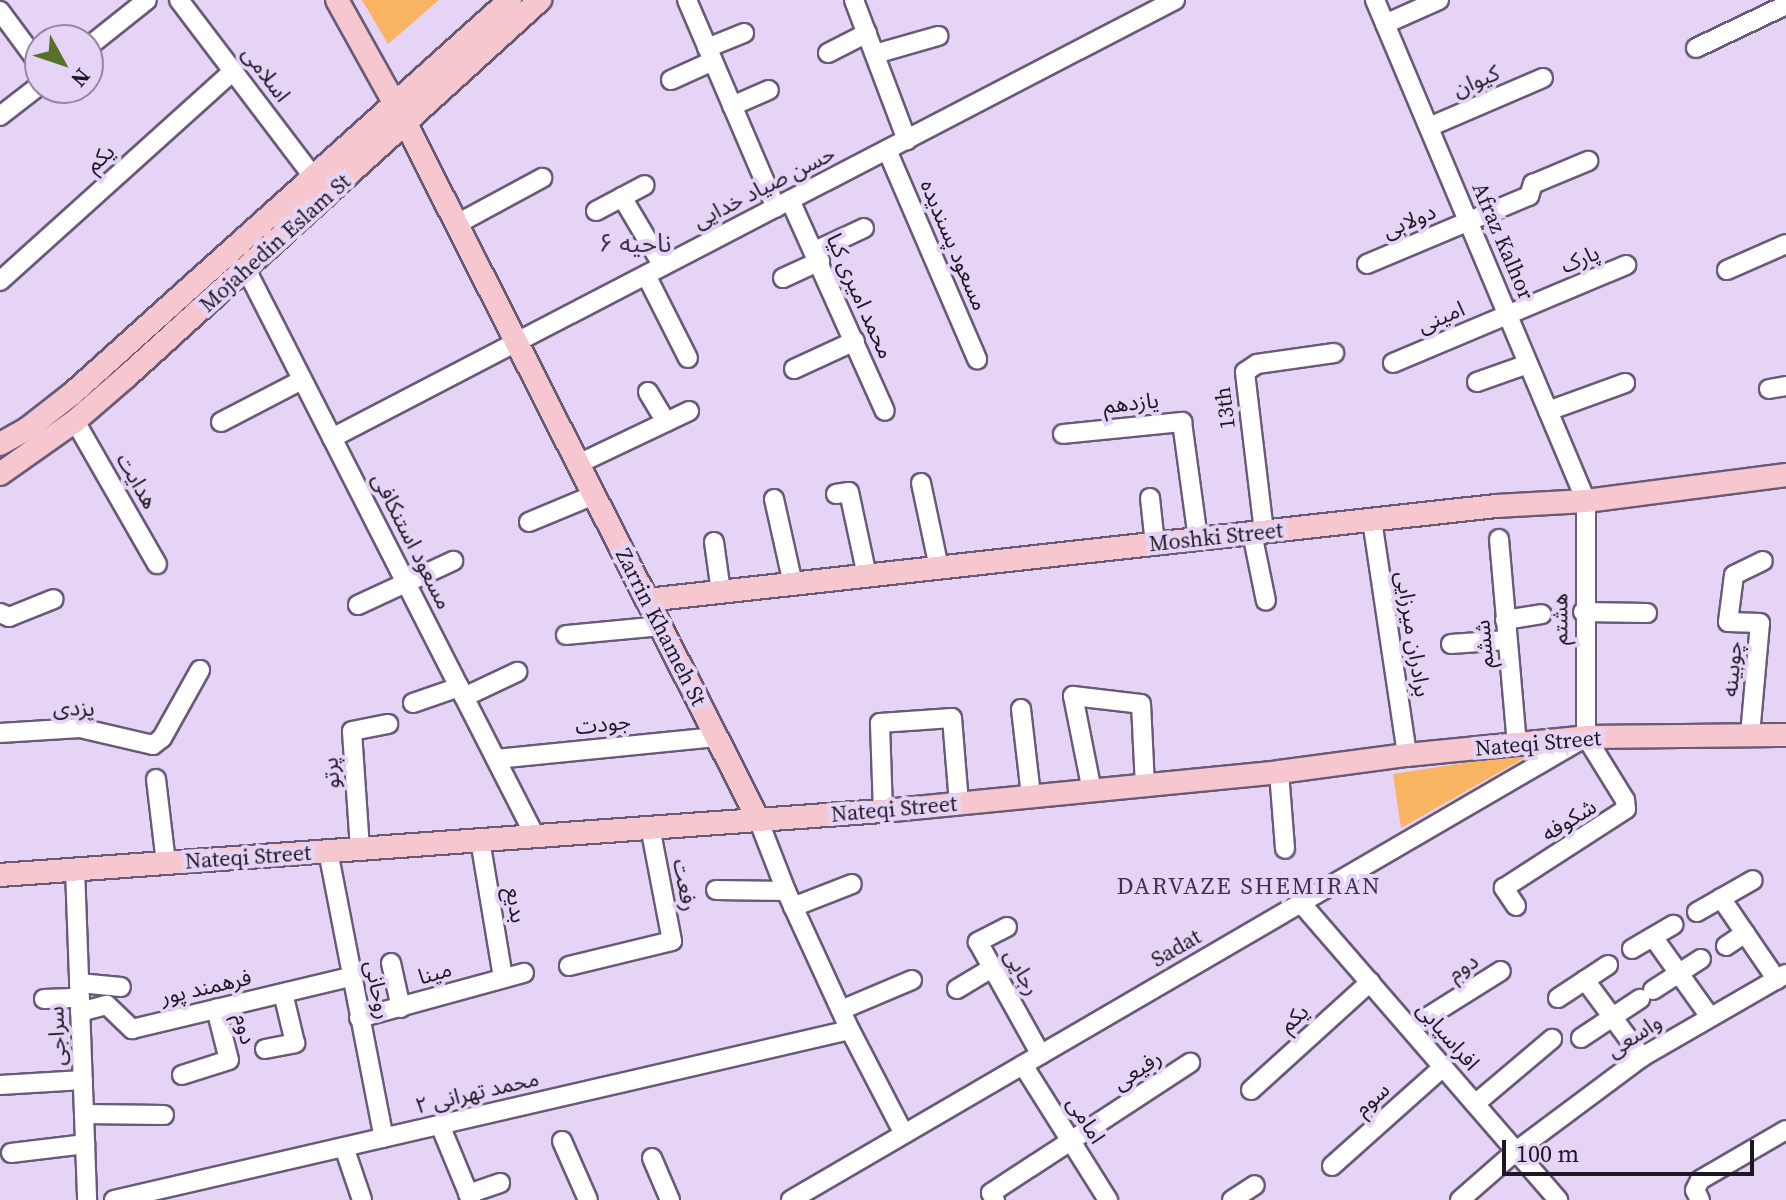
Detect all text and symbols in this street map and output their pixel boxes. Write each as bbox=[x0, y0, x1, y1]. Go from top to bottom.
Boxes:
north arrow bbox=[24, 24, 104, 104]
street label: اسلامی bbox=[236, 41, 296, 107]
street label: کیوان bbox=[1449, 59, 1503, 103]
text: N bbox=[64, 62, 97, 94]
street label: یکم bbox=[80, 138, 120, 178]
street label: حسن صیاد خدایی bbox=[689, 140, 839, 234]
street label: Mojahedin Eslam St bbox=[194, 168, 356, 318]
street label: مسعود پسندیده bbox=[915, 176, 993, 314]
street label: Afraz Kalhor bbox=[1467, 178, 1539, 304]
street label: دولابی bbox=[1378, 198, 1440, 244]
district label: ناحیه ۶ bbox=[598, 228, 672, 260]
street label: محمد امیری کیا bbox=[821, 229, 899, 363]
street label: پارک bbox=[1557, 239, 1603, 279]
street label: امینی bbox=[1413, 295, 1469, 339]
street label: 13th bbox=[1209, 385, 1241, 431]
street label: یازدهم bbox=[1102, 387, 1160, 419]
street label: هدایت bbox=[111, 448, 163, 514]
street label: مسعود استنکافی bbox=[366, 468, 458, 614]
street label: Moshki Street bbox=[1148, 517, 1284, 557]
street label: Zarrin Khameh St bbox=[610, 544, 712, 710]
street label: برادران میرزایی bbox=[1390, 569, 1436, 699]
street label: هشتم bbox=[1547, 593, 1573, 645]
street label: ششم bbox=[1469, 619, 1499, 669]
street label: چوبینه bbox=[1716, 640, 1748, 698]
street label: یزدی bbox=[53, 694, 95, 722]
street label: جودت bbox=[574, 708, 632, 740]
street label: Nateqi Street bbox=[1474, 724, 1602, 762]
street label: پرتو bbox=[317, 756, 345, 790]
street label: Nateqi Street bbox=[830, 790, 958, 828]
street label: شکوفه bbox=[1537, 793, 1601, 847]
street label: Nateqi Street bbox=[184, 839, 312, 875]
street label: رفعت bbox=[667, 857, 703, 913]
district label: DARVAZE SHEMIRAN bbox=[1116, 872, 1382, 900]
street label: بدیع bbox=[500, 885, 532, 925]
street label: Sadat bbox=[1146, 923, 1206, 973]
street label: رجایی bbox=[998, 944, 1046, 1000]
street label: دوم bbox=[1443, 948, 1483, 986]
street label: مینا bbox=[415, 956, 455, 990]
street label: روحانی bbox=[359, 958, 397, 1022]
street label: فرهمند پور bbox=[158, 964, 254, 1010]
street label: افراسیابی bbox=[1411, 996, 1485, 1076]
street label: یکم bbox=[1274, 998, 1314, 1038]
street label: سراجی bbox=[43, 1006, 71, 1066]
street label: واسعی bbox=[1602, 1009, 1666, 1063]
street label: دوم bbox=[228, 1011, 262, 1047]
street label: رفیعی bbox=[1108, 1044, 1166, 1096]
street label: محمد تهرانی ۲ bbox=[413, 1065, 541, 1119]
street label: سوم bbox=[1349, 1076, 1395, 1122]
street label: امامی bbox=[1061, 1091, 1111, 1149]
scale bar bbox=[1506, 1124, 1758, 1174]
text: 100 m bbox=[1516, 1137, 1579, 1170]

